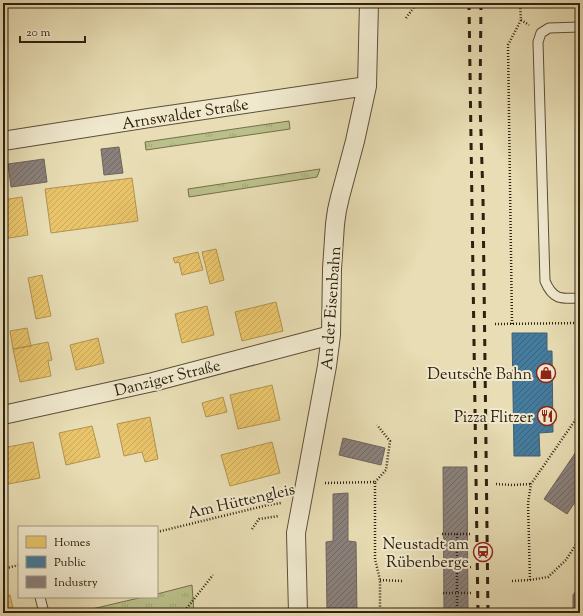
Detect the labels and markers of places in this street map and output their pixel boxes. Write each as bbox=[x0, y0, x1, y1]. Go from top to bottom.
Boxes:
shop icon: Deutsche Bahn bbox=[535, 362, 557, 384]
place label: Deutsche Bahn bbox=[427, 364, 533, 387]
restaurant icon: Pizza Flitzer bbox=[536, 405, 558, 427]
place label: Pizza Flitzer bbox=[454, 407, 533, 430]
place label: Neustadt am Rübenberge bbox=[383, 534, 469, 575]
station icon: Neustadt am Rübenberge bbox=[472, 541, 494, 563]

